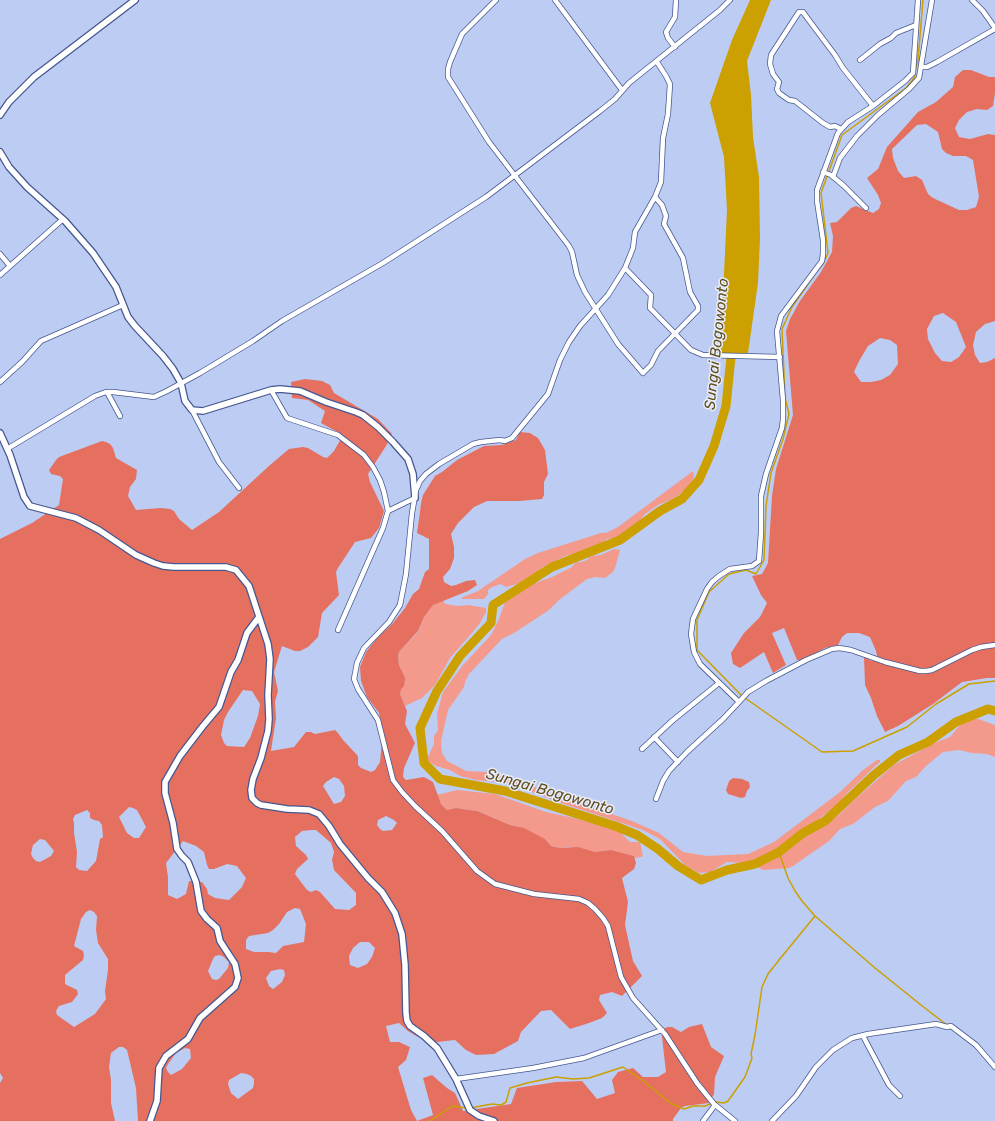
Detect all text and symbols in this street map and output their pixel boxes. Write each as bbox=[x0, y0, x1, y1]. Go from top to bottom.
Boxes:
water label: Sungai Bogowonto bbox=[701, 277, 733, 411]
water label: Sungai Bogowonto bbox=[484, 765, 616, 819]

